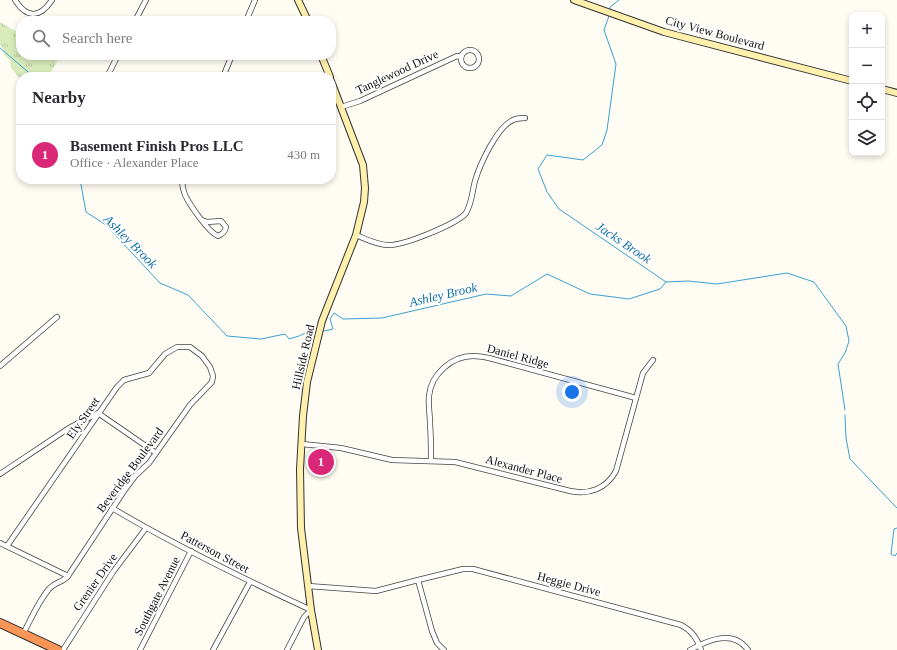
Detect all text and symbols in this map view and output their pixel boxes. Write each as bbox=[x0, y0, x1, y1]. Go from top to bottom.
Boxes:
map controls bbox=[849, 12, 885, 156]
button: + bbox=[849, 12, 885, 48]
street label: City View Boulevard bbox=[664, 13, 766, 53]
search box bbox=[16, 16, 336, 60]
icon: search bbox=[30, 27, 52, 49]
text: Search here bbox=[62, 30, 132, 46]
street label: Tanglewood Drive bbox=[353, 47, 441, 97]
button: − bbox=[849, 48, 885, 84]
button: locate bbox=[849, 84, 885, 120]
text: Nearby bbox=[32, 88, 86, 107]
button: layers bbox=[849, 120, 885, 156]
text: Basement Finish Pros LLC bbox=[70, 138, 244, 154]
text: 1 bbox=[42, 147, 48, 162]
text: 430 m bbox=[287, 147, 320, 162]
text: Office · Alexander Place bbox=[70, 155, 199, 170]
water label: Ashley Brook bbox=[100, 211, 161, 271]
water label: Jacks Brook bbox=[593, 218, 654, 266]
water label: Ashley Brook bbox=[407, 279, 479, 310]
street label: Hillside Road bbox=[289, 323, 317, 391]
street label: Daniel Ridge bbox=[485, 341, 551, 371]
your location bbox=[562, 382, 582, 402]
street label: Ely Street bbox=[64, 394, 103, 442]
street label: Beveridge Boulevard bbox=[94, 425, 166, 515]
pin: 1 bbox=[308, 447, 334, 477]
street label: Alexander Place bbox=[484, 452, 564, 486]
street label: Patterson Street bbox=[178, 528, 252, 576]
street label: Grenier Drive bbox=[70, 551, 120, 613]
street label: Southgate Avenue bbox=[131, 554, 183, 638]
street label: Heggie Drive bbox=[536, 569, 602, 599]

